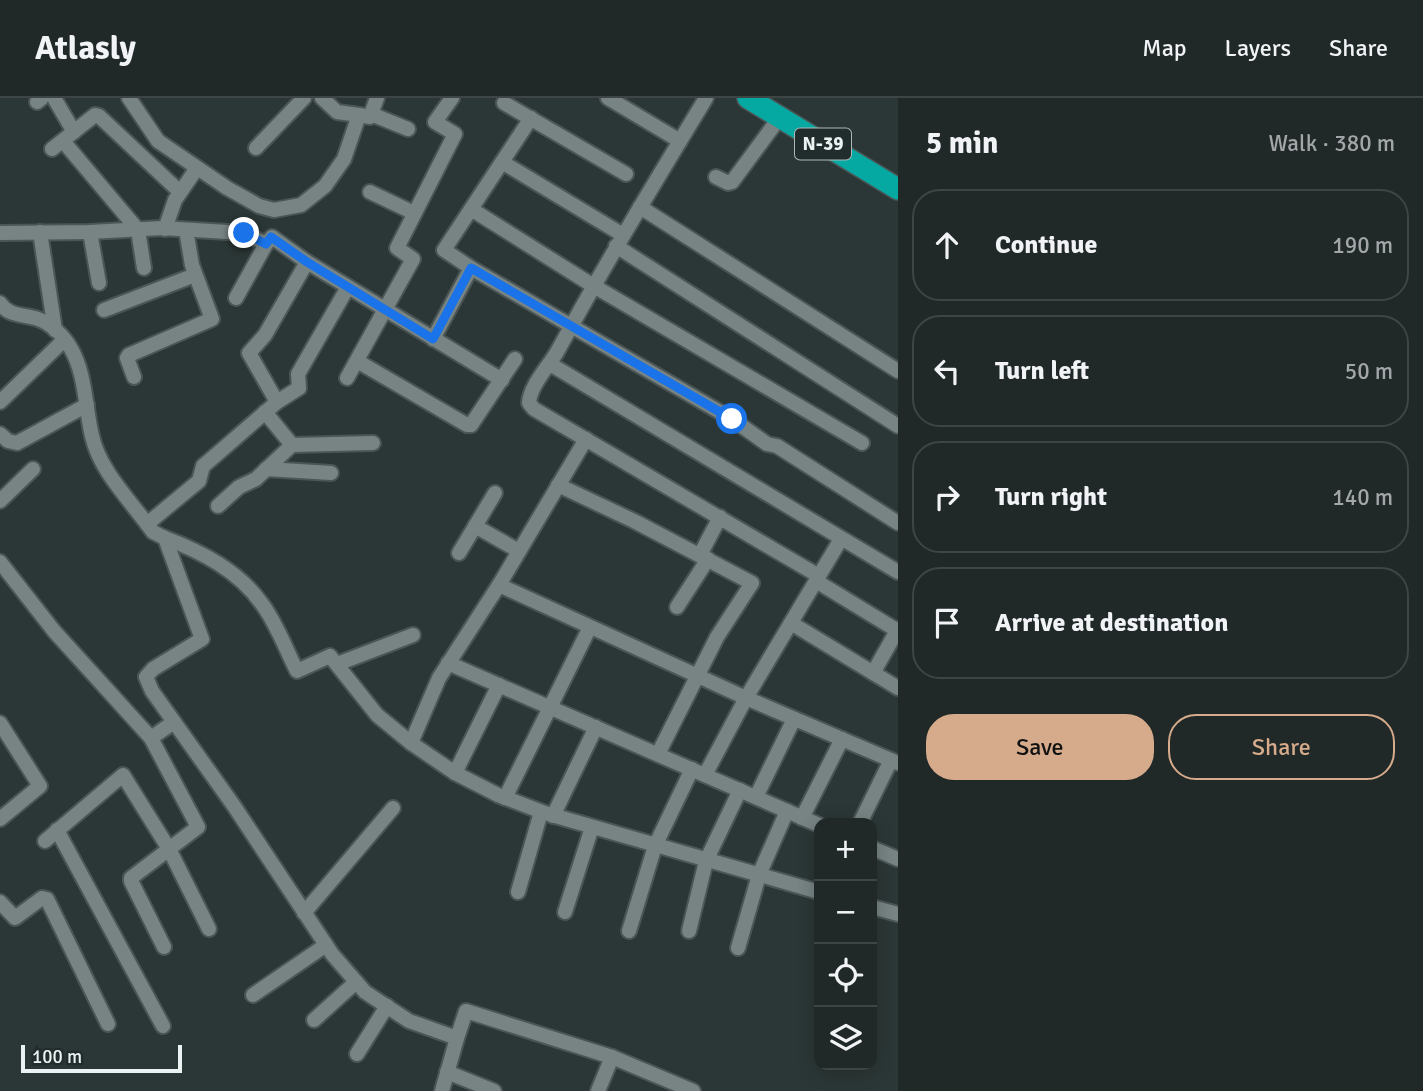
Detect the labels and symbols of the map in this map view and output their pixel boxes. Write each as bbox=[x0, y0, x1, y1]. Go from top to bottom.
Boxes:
road number: N-39 bbox=[795, 128, 851, 159]
route end bbox=[228, 217, 259, 248]
route start bbox=[716, 403, 747, 434]
scale bar bbox=[21, 1042, 182, 1074]

